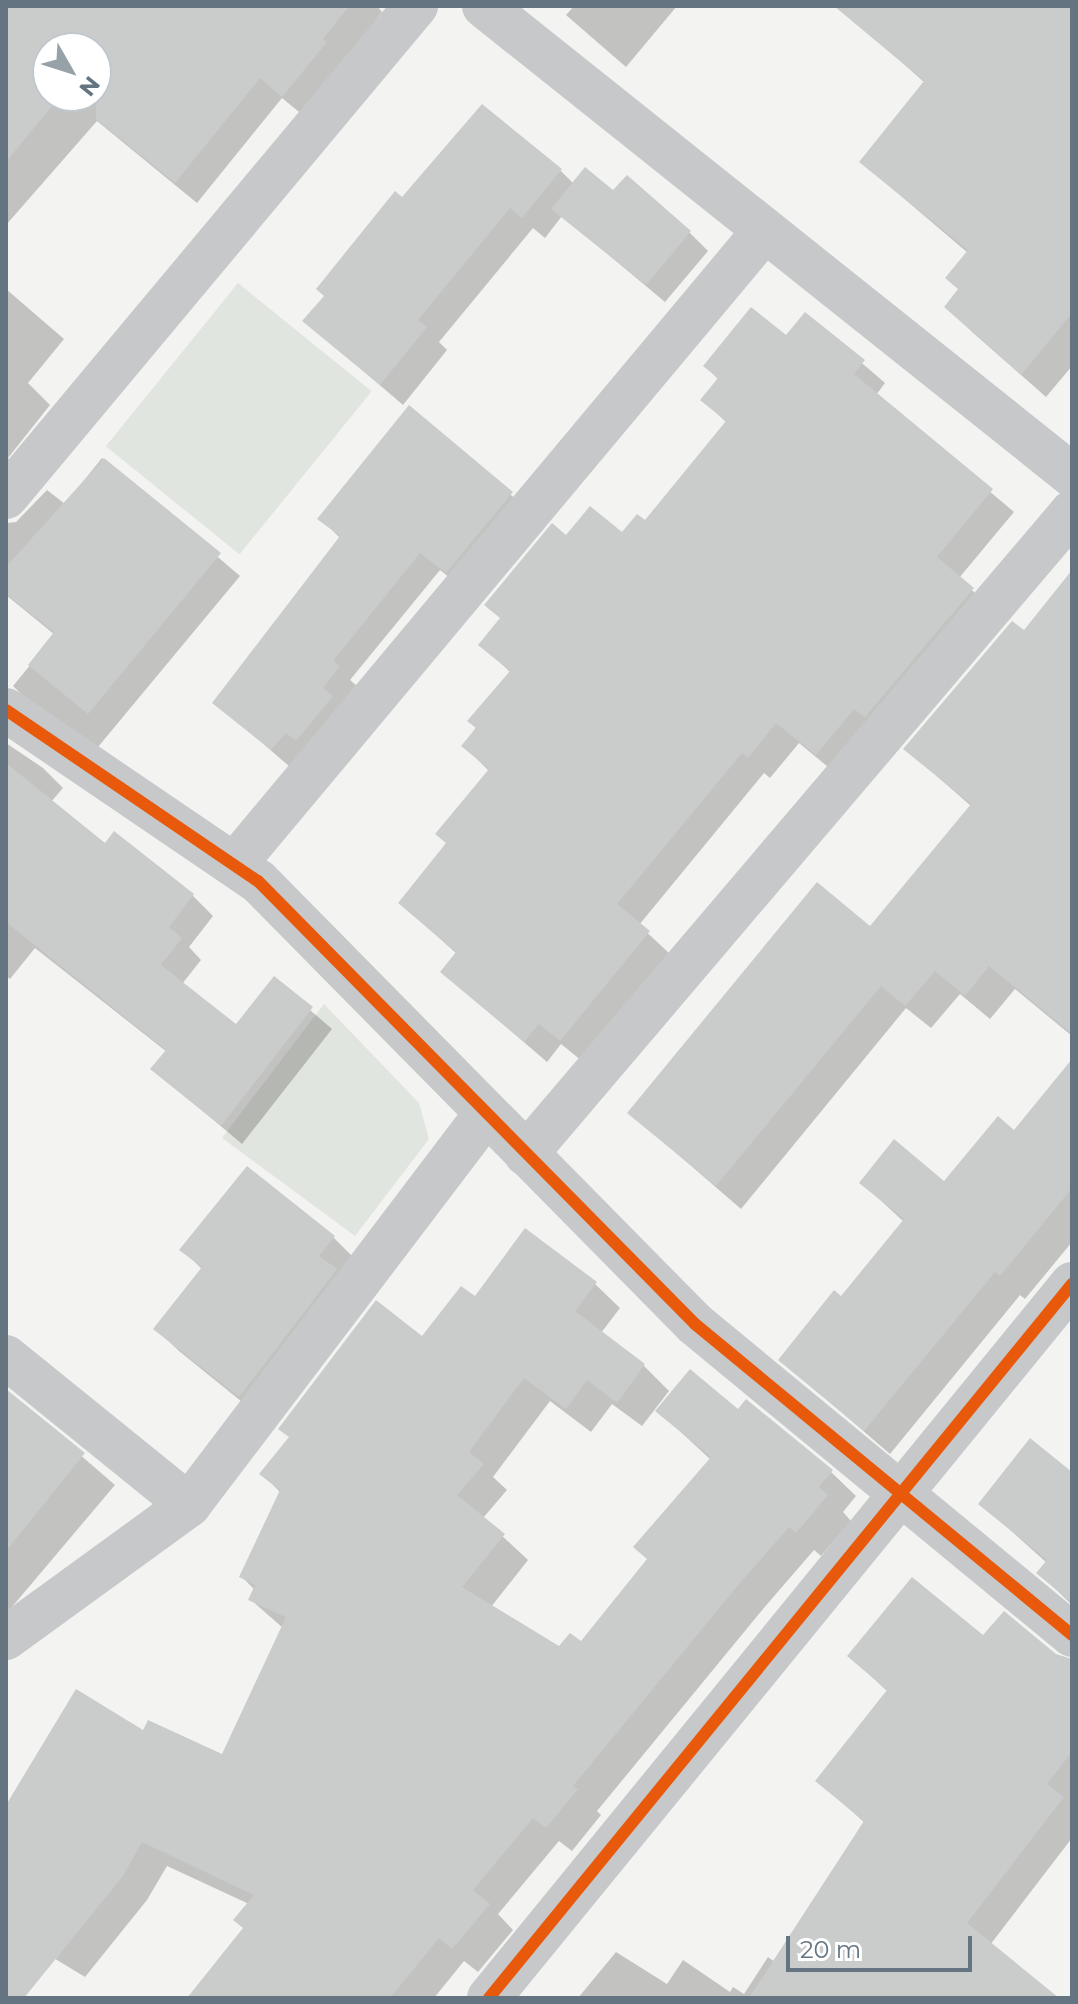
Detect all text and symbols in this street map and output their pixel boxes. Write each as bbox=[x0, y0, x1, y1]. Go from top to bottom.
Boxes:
north arrow bbox=[32, 32, 112, 112]
text: N bbox=[73, 71, 106, 102]
scale bar bbox=[790, 1920, 976, 1970]
text: 20 m bbox=[800, 1935, 861, 1964]

